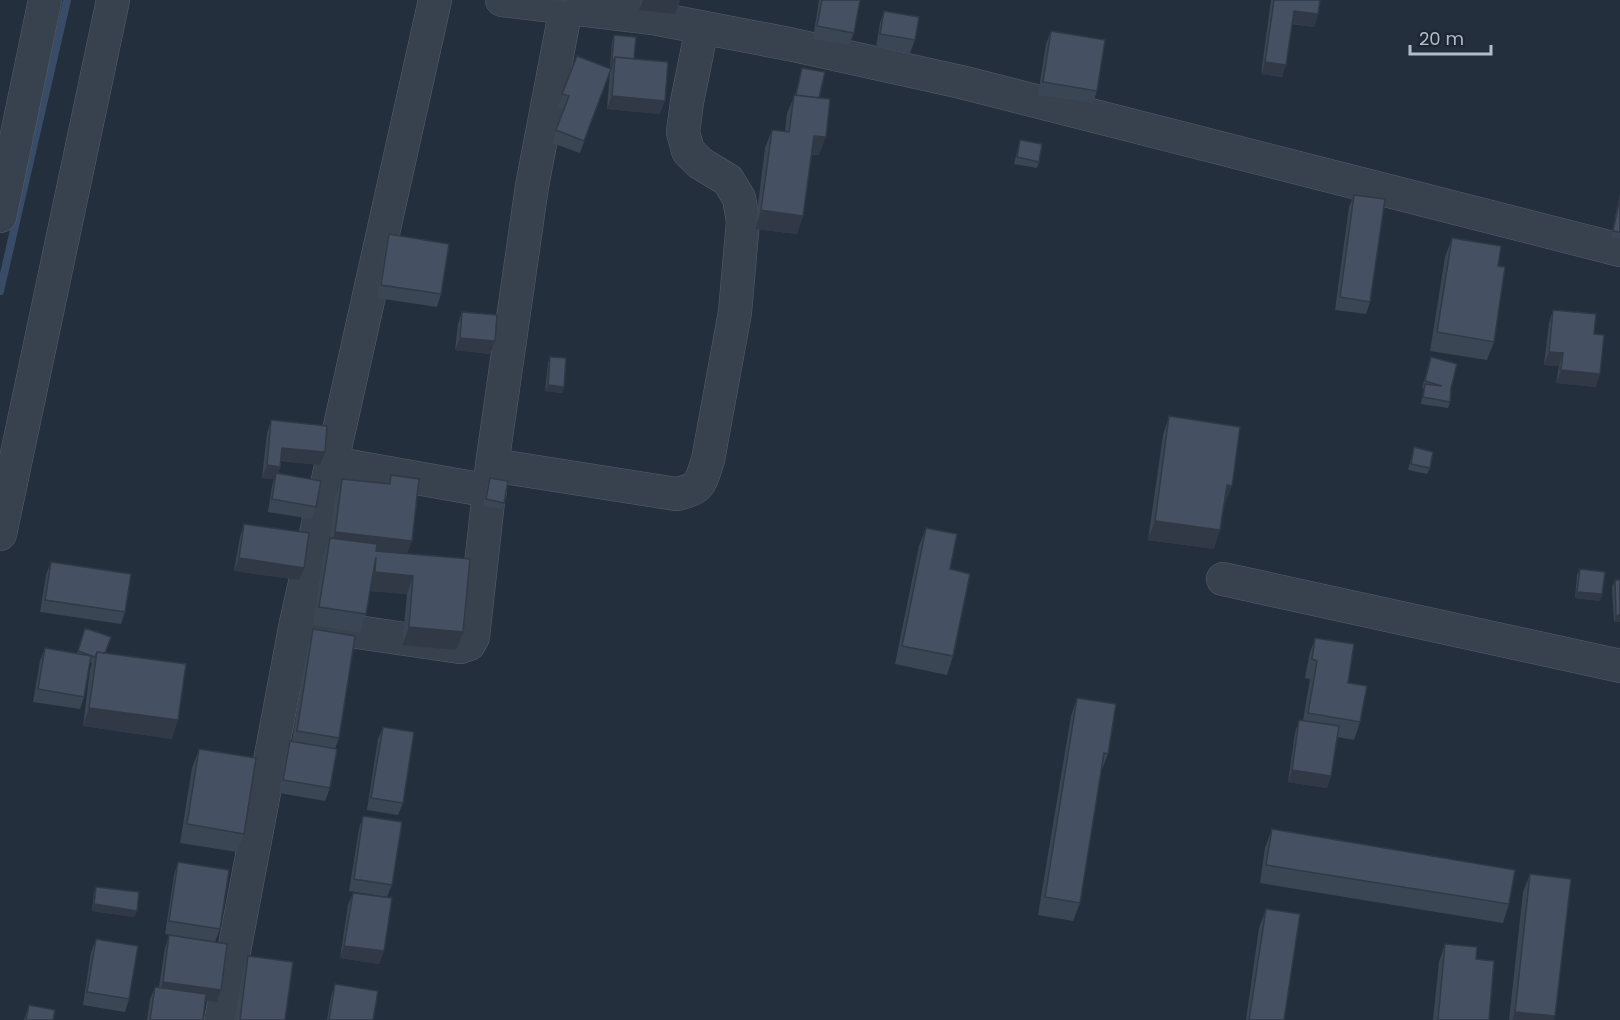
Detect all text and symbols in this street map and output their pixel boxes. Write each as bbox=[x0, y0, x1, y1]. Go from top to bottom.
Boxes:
scale bar bbox=[1410, 18, 1491, 56]
text: 20 m bbox=[1419, 26, 1464, 51]

